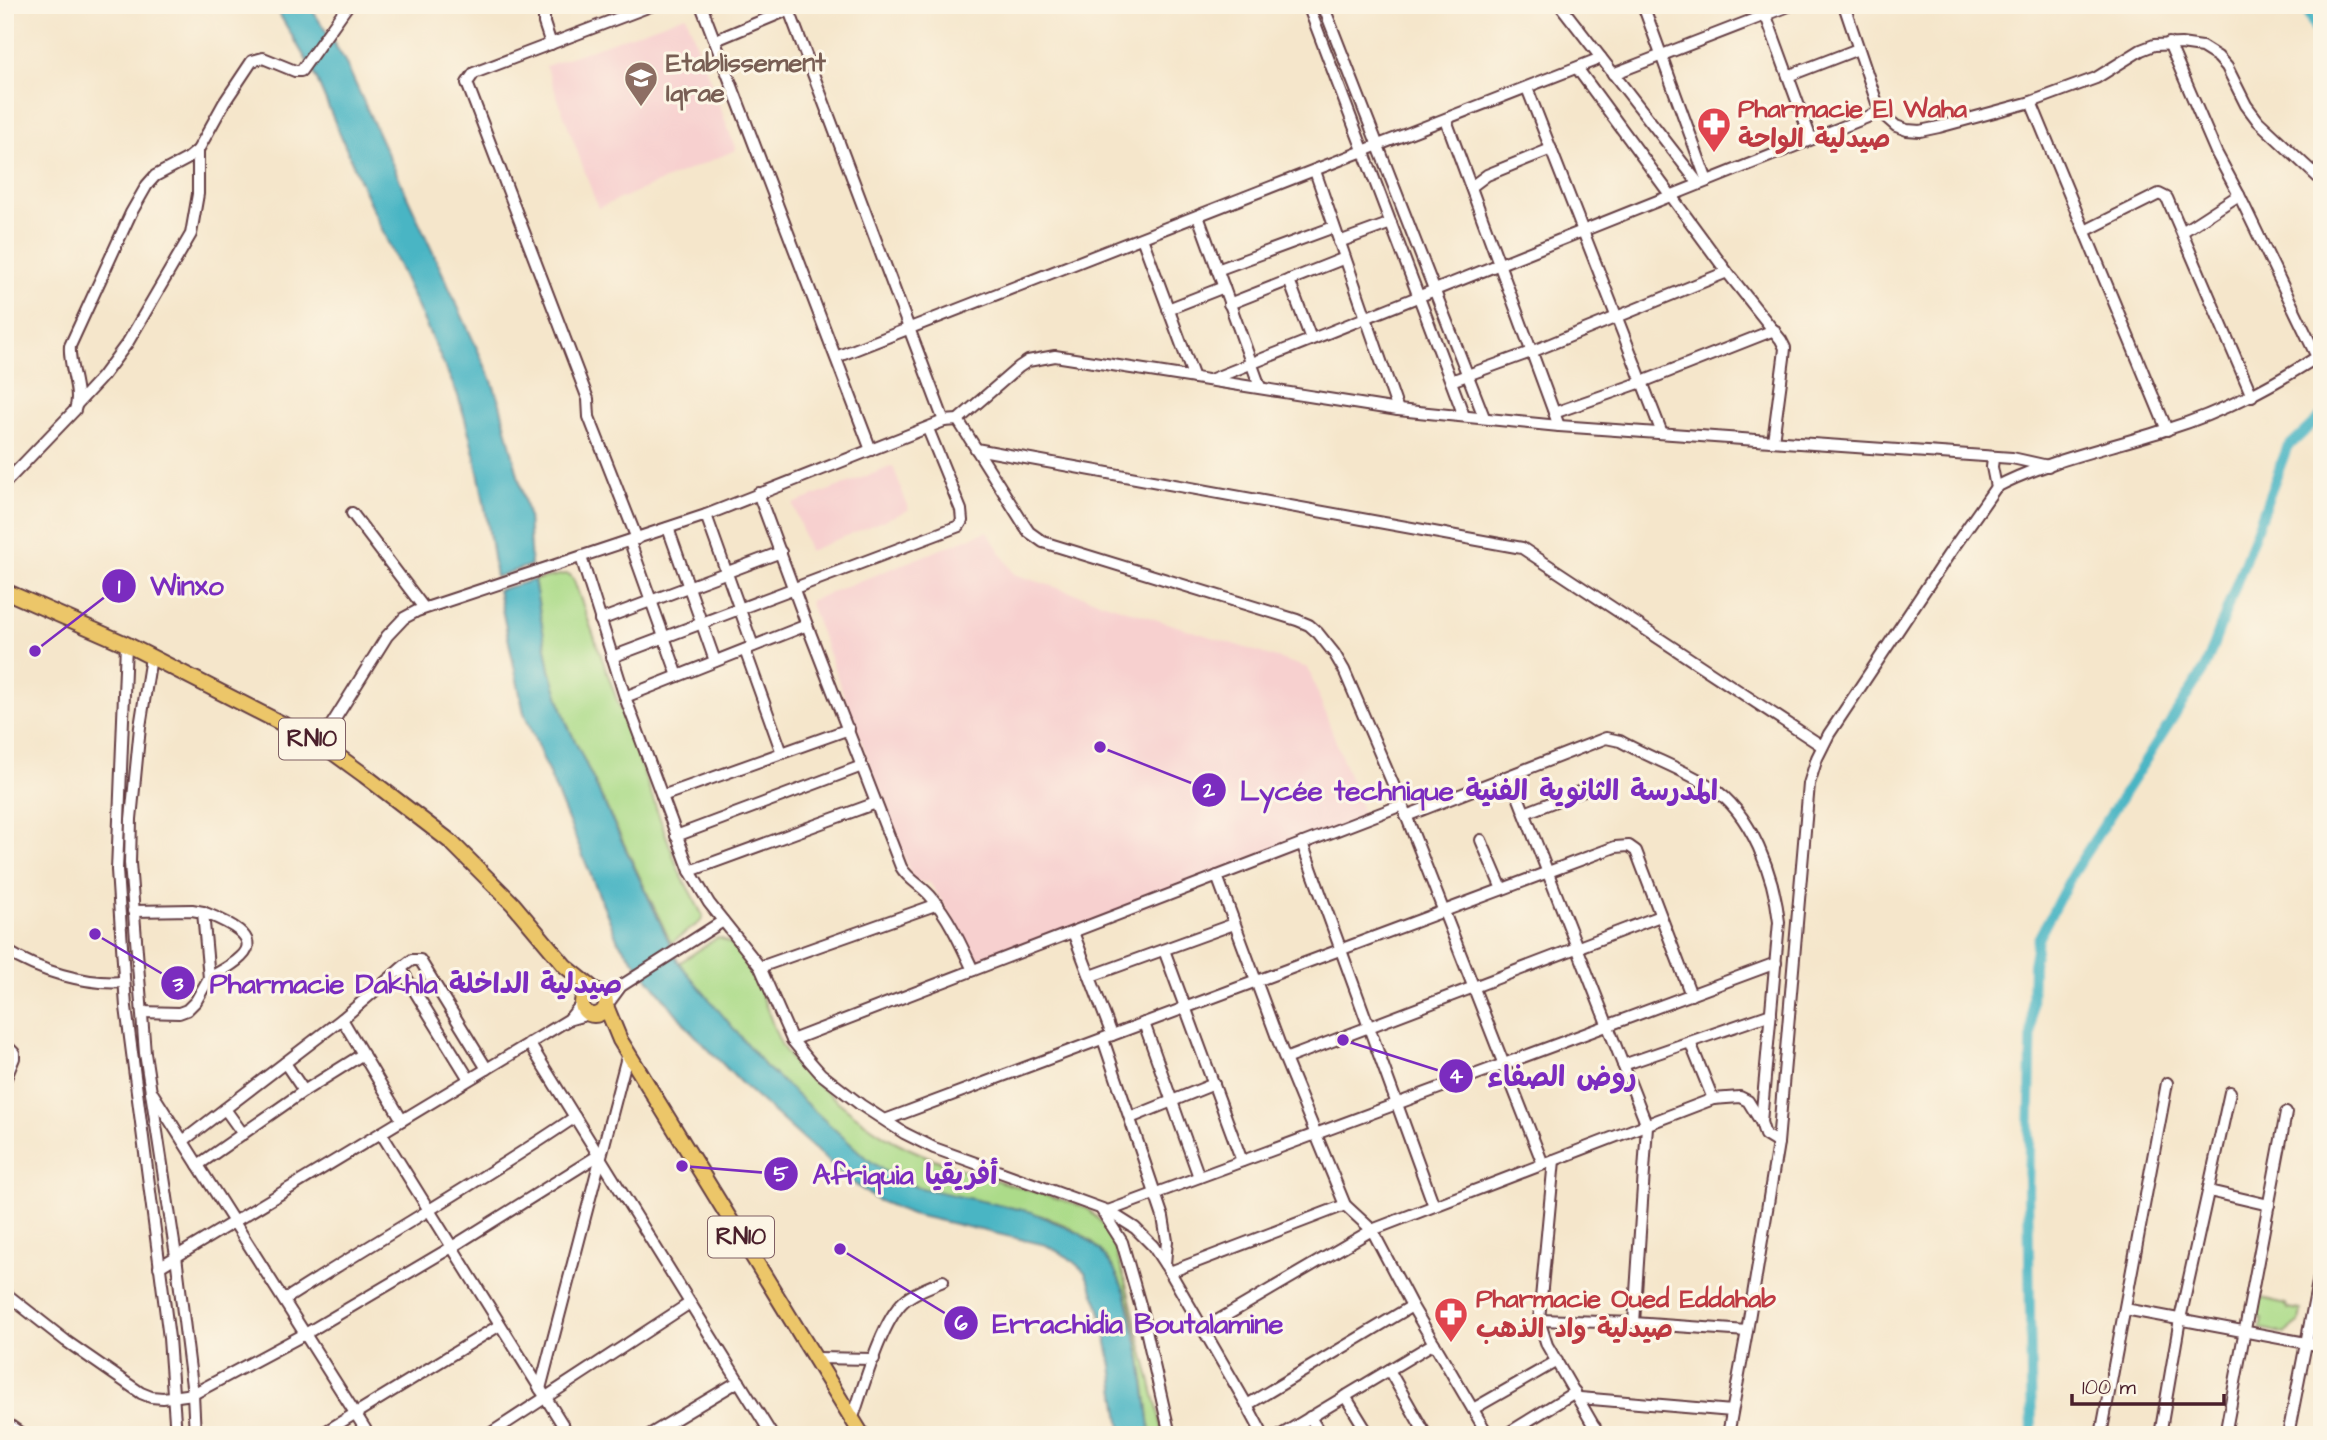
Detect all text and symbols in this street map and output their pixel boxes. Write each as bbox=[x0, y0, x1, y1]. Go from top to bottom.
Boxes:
place label: Etablissement Iqrae bbox=[666, 45, 826, 111]
school or university icon: Etablissement Iqrae bbox=[622, 59, 660, 108]
place label: Pharmacie El Waha صيدلية الواحة bbox=[1738, 91, 1968, 157]
pharmacy icon: Pharmacie El Waha صيدلية الواحة bbox=[1695, 105, 1733, 154]
callout: Winxo bbox=[101, 561, 238, 610]
text: Winxo bbox=[149, 567, 224, 606]
text: 1 bbox=[118, 572, 121, 601]
road number: RN10 bbox=[279, 718, 345, 760]
callout: Lycée technique المدرسة الثانوية الفنية bbox=[1191, 765, 1733, 814]
text: Lycée technique المدرسة الثانوية الفنية bbox=[1240, 772, 1718, 814]
text: 2 bbox=[1202, 776, 1216, 805]
callout: Pharmacie Dakhla صيدلية الداخلة bbox=[161, 959, 636, 1008]
text: Pharmacie Dakhla صيدلية الداخلة bbox=[210, 965, 622, 1004]
text: 3 bbox=[172, 970, 184, 999]
callout: روض الصفاء bbox=[1439, 1051, 1651, 1100]
text: روض الصفاء bbox=[1487, 1058, 1637, 1097]
text: 4 bbox=[1449, 1062, 1464, 1091]
callout: Afriquia أفريقيا bbox=[764, 1149, 1012, 1198]
text: Afriquia أفريقيا bbox=[812, 1156, 998, 1195]
text: 5 bbox=[774, 1160, 790, 1189]
road number: RN10 bbox=[708, 1217, 774, 1258]
place label: Pharmacie Oued Eddahab صيدلية واد الذهب bbox=[1476, 1281, 1776, 1347]
pharmacy icon: Pharmacie Oued Eddahab صيدلية واد الذهب bbox=[1432, 1295, 1470, 1344]
callout: Errachidia Boutalamine bbox=[944, 1298, 1298, 1347]
text: Errachidia Boutalamine bbox=[993, 1305, 1283, 1344]
text: 6 bbox=[954, 1309, 968, 1338]
scale bar bbox=[2072, 1363, 2224, 1407]
text: 100 m bbox=[2082, 1373, 2137, 1402]

